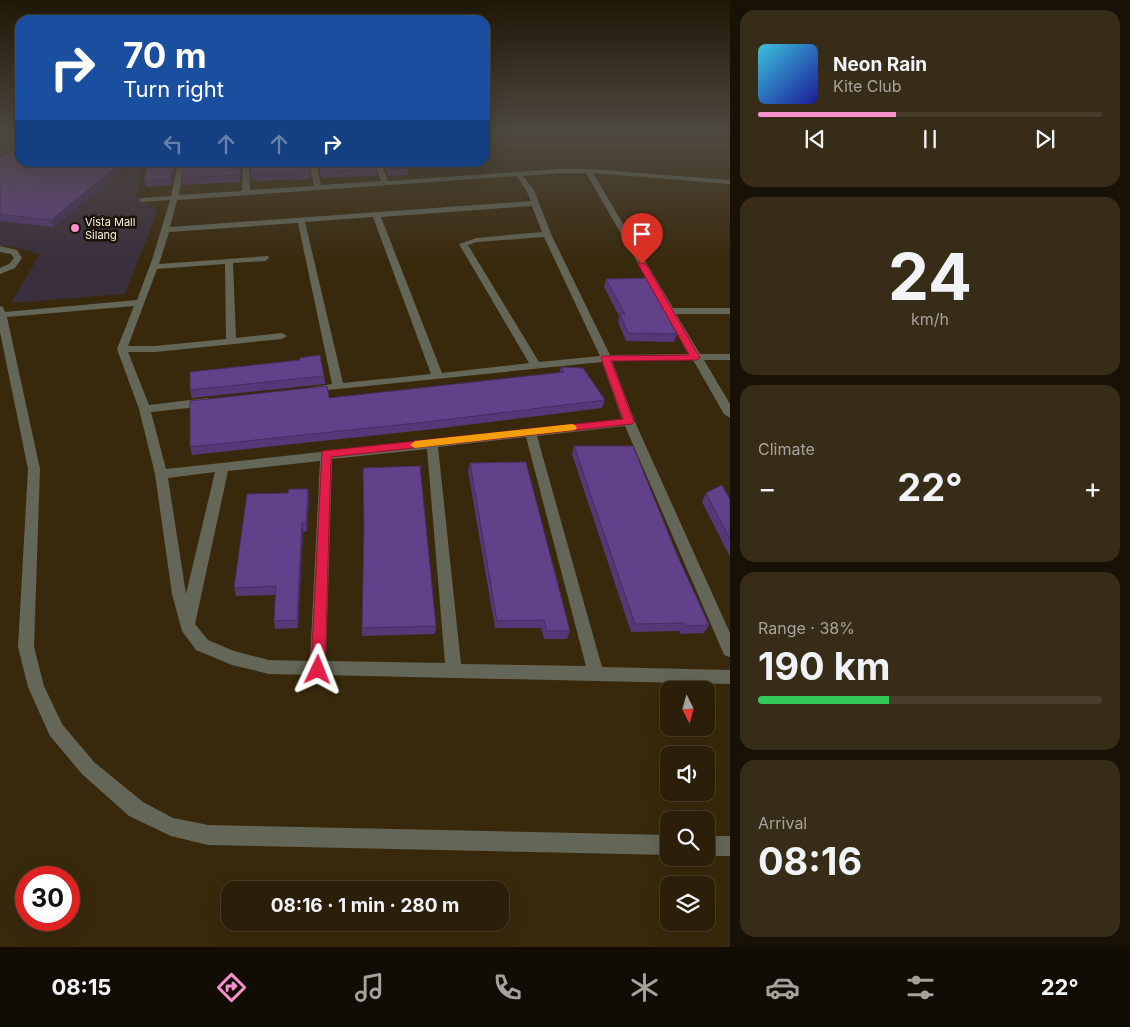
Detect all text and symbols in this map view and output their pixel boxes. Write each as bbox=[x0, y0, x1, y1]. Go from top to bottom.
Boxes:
text: 70 m bbox=[123, 34, 207, 76]
icon: right bbox=[40, 35, 105, 100]
text: Neon Rain bbox=[833, 53, 927, 76]
text: Turn right bbox=[123, 76, 224, 102]
text: Kite Club bbox=[833, 76, 902, 96]
icon: previous bbox=[801, 125, 829, 153]
icon: pause bbox=[916, 125, 944, 153]
icon: next bbox=[1031, 125, 1059, 153]
icon: left bbox=[159, 130, 187, 158]
icon: ahead bbox=[212, 130, 240, 158]
icon: ahead bbox=[265, 130, 293, 158]
icon: right bbox=[318, 130, 346, 158]
pin bbox=[621, 213, 663, 264]
place label: Vista Mall Silang bbox=[85, 215, 135, 242]
icon: arrive bbox=[628, 220, 656, 248]
marker: Vista Mall Silang bbox=[69, 222, 81, 234]
text: 24 bbox=[888, 237, 972, 316]
text: km/h bbox=[911, 309, 949, 329]
text: Climate bbox=[758, 439, 815, 459]
text: 22° bbox=[897, 464, 963, 510]
text: − bbox=[758, 471, 777, 505]
text: + bbox=[1083, 471, 1102, 505]
text: Range · 38% bbox=[758, 618, 855, 638]
position arrow bbox=[291, 643, 343, 695]
text: 190 km bbox=[758, 643, 890, 689]
north arrow bbox=[660, 681, 715, 736]
map controls bbox=[660, 681, 715, 931]
button: sound bbox=[660, 746, 715, 801]
button: search bbox=[660, 811, 715, 866]
text: Arrival bbox=[758, 813, 807, 833]
text: 08:16 bbox=[758, 838, 862, 884]
speed limit sign: 30 bbox=[15, 866, 80, 931]
button: layers bbox=[660, 876, 715, 931]
text: 08:16 · 1 min · 280 m bbox=[271, 894, 459, 917]
icon: directions bbox=[214, 970, 249, 1005]
icon: music bbox=[352, 970, 387, 1005]
icon: phone bbox=[490, 970, 525, 1005]
icon: climate bbox=[627, 970, 662, 1005]
icon: car bbox=[765, 970, 800, 1005]
icon: filters bbox=[903, 970, 938, 1005]
text: 08:15 bbox=[51, 974, 111, 1000]
text: 22° bbox=[1041, 974, 1079, 1000]

